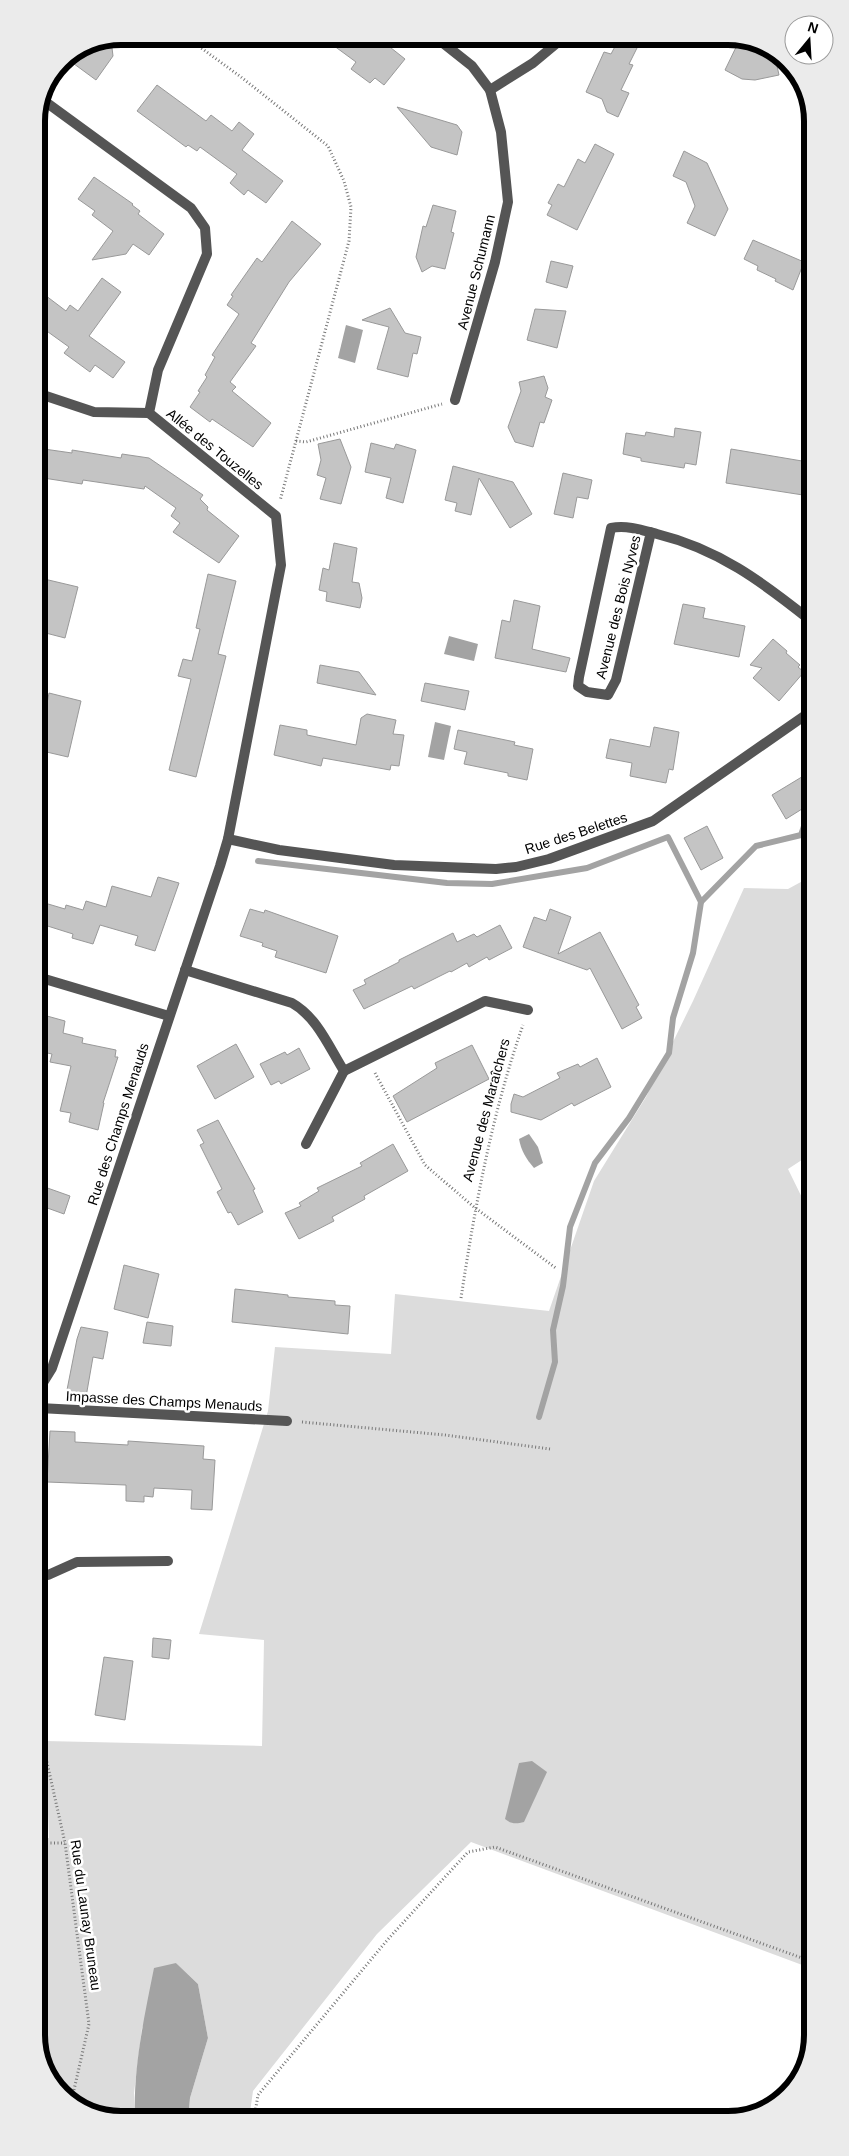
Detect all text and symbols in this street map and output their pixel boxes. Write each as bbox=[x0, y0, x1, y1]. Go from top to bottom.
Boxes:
north arrow bbox=[784, 15, 834, 65]
text: N bbox=[806, 18, 820, 37]
street label: Avenue Schumann bbox=[454, 213, 498, 331]
street label: Allée des Touzelles bbox=[163, 405, 267, 493]
street label: Avenue des Bois Nyves bbox=[592, 533, 644, 681]
street label: Rue des Belettes bbox=[523, 809, 629, 857]
street label: Avenue des Maraîchers bbox=[459, 1037, 513, 1183]
street label: Rue des Champs Menauds bbox=[84, 1041, 152, 1207]
street label: Impasse des Champs Menauds bbox=[65, 1388, 263, 1414]
street label: Rue du Launay Bruneau bbox=[68, 1839, 104, 1991]

